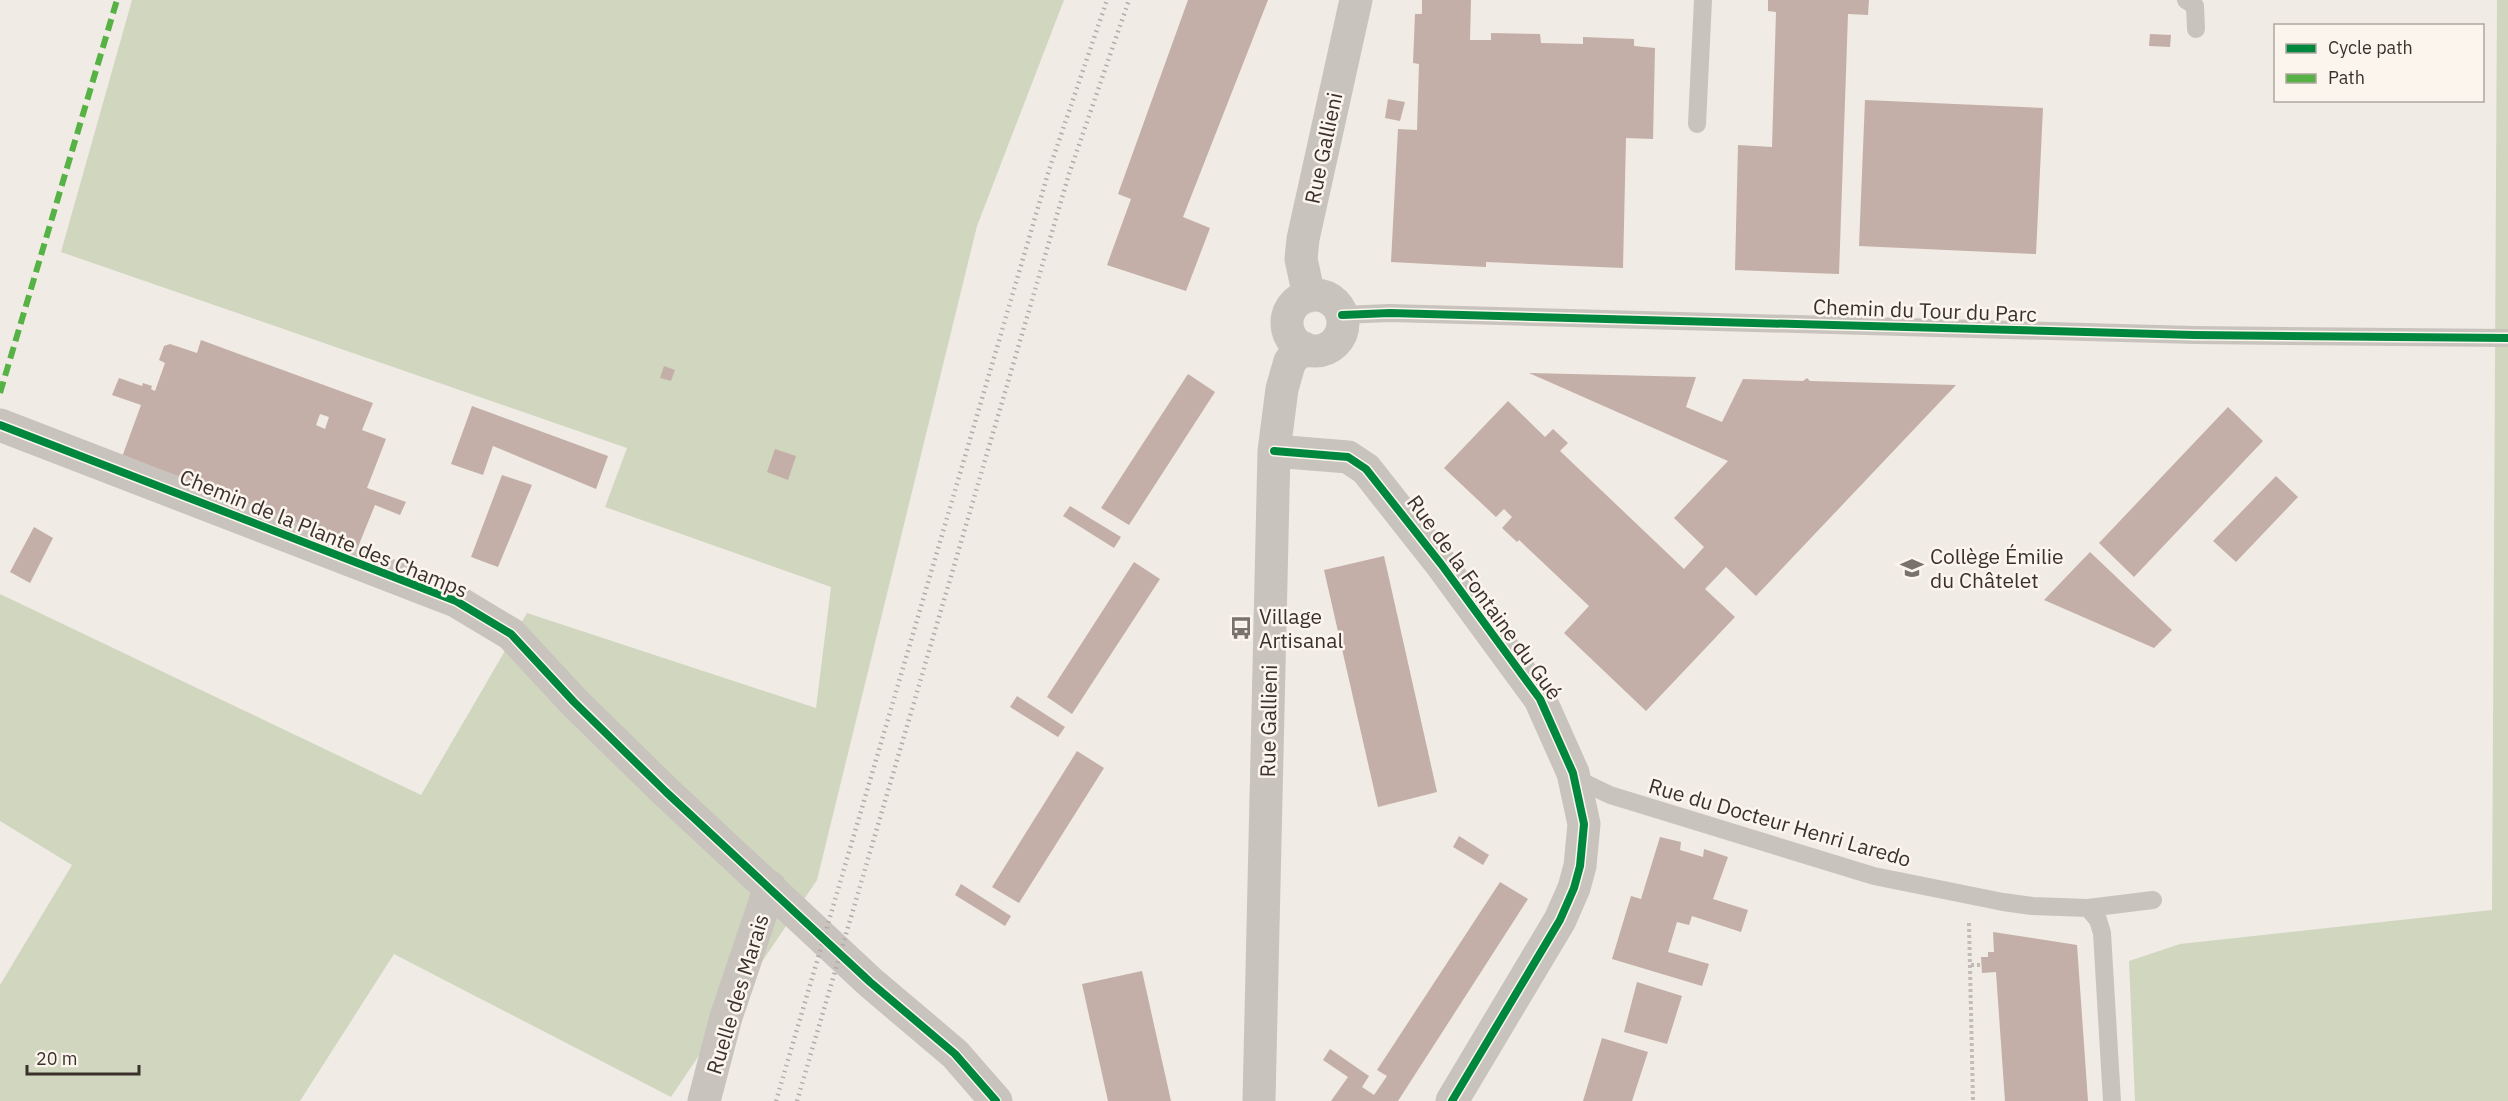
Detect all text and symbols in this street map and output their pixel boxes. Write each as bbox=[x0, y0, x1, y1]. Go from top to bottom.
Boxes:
legend bbox=[2274, 24, 2484, 102]
text: Cycle path bbox=[2328, 36, 2413, 59]
text: Path bbox=[2328, 66, 2365, 89]
street label: Rue Gallieni bbox=[1298, 90, 1348, 206]
street label: Chemin du Tour du Parc bbox=[1813, 292, 2037, 328]
street label: Chemin de la Plante des Champs bbox=[176, 462, 472, 604]
street label: Rue de la Fontaine du Gué bbox=[1401, 489, 1569, 705]
place label: Collège Émilie du Châtelet bbox=[1930, 542, 2063, 594]
school or university icon: Collège Émilie du Châtelet bbox=[1899, 555, 1925, 581]
place label: Village Artisanal bbox=[1259, 602, 1343, 654]
bus stop icon: Village Artisanal bbox=[1228, 615, 1254, 641]
street label: Rue Gallieni bbox=[1253, 664, 1283, 778]
street label: Rue du Docteur Henri Laredo bbox=[1646, 771, 1914, 873]
street label: Ruelle des Marais bbox=[699, 910, 775, 1078]
scale bar bbox=[27, 1038, 140, 1076]
text: 20 m bbox=[36, 1047, 78, 1070]

